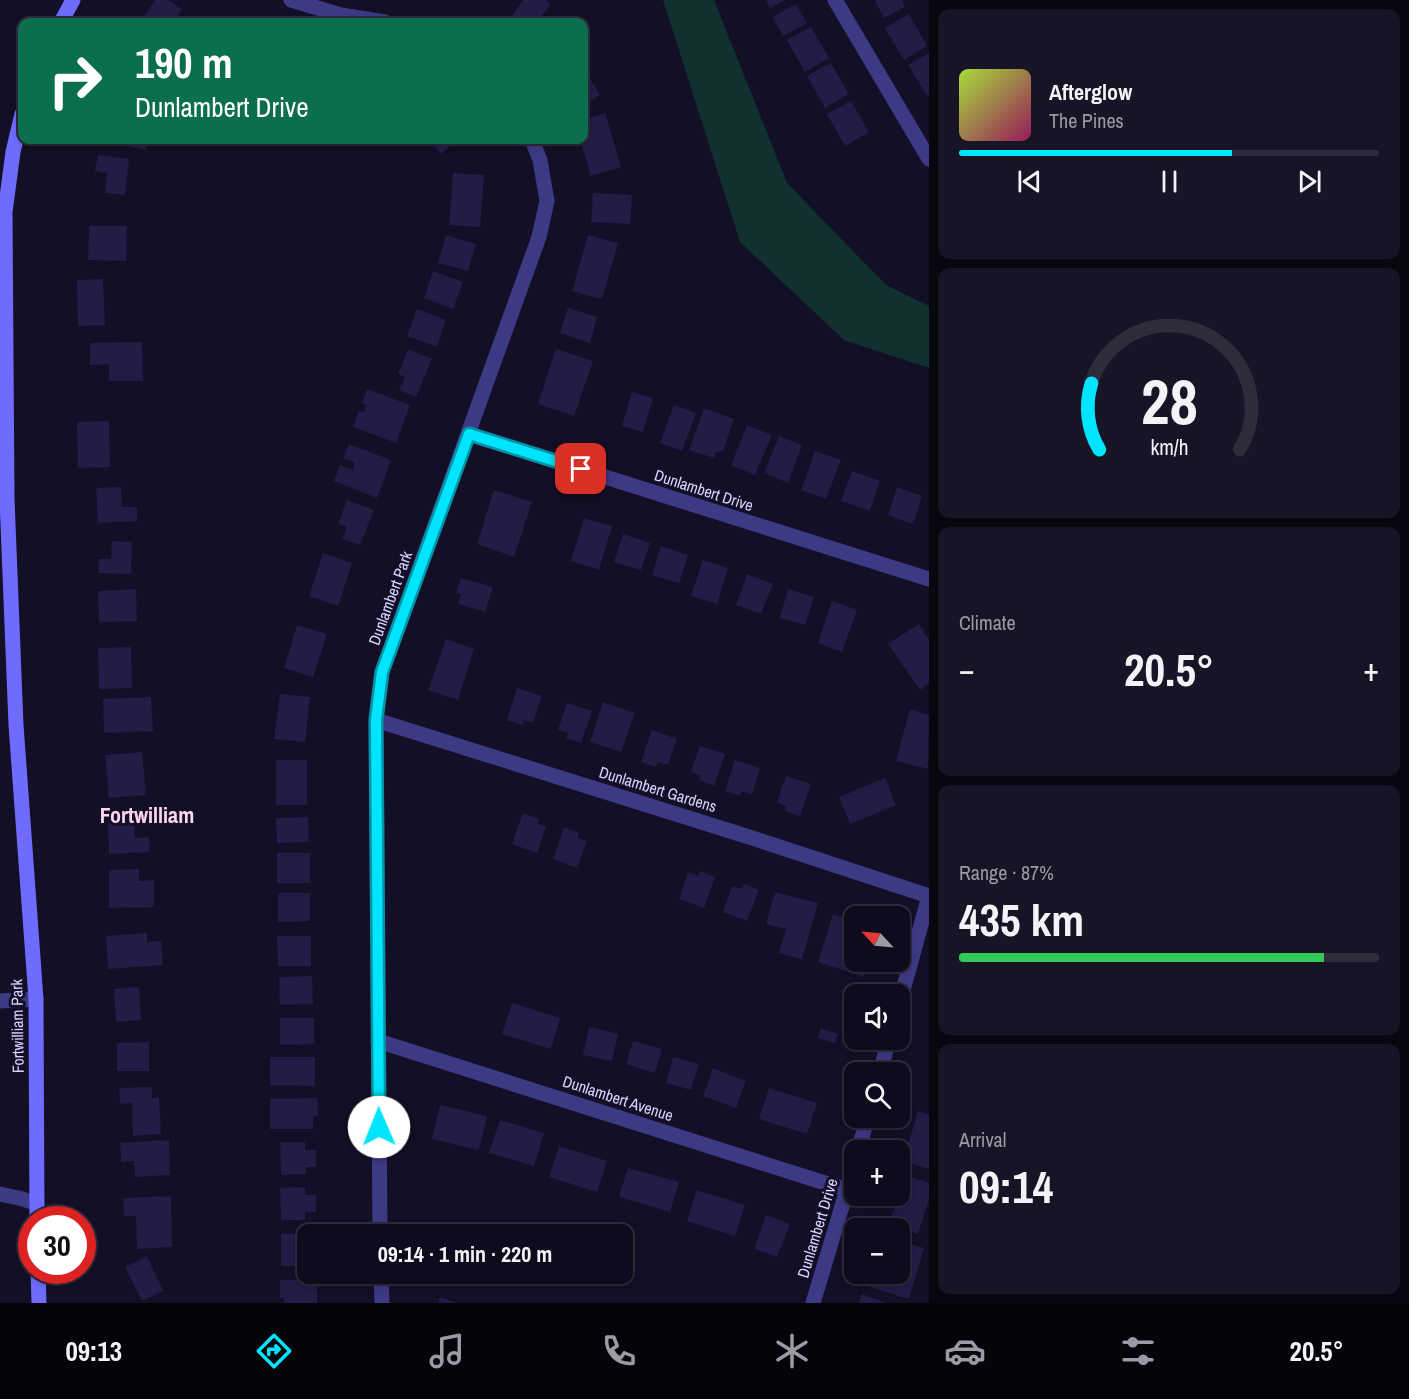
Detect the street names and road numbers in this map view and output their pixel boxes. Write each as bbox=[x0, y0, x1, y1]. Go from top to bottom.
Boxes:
street label: Dunlambert Drive bbox=[652, 464, 756, 516]
street label: Dunlambert Park bbox=[363, 548, 417, 648]
street label: Dunlambert Gardens bbox=[597, 761, 719, 817]
street label: Fortwilliam Park bbox=[5, 978, 29, 1073]
street label: Dunlambert Avenue bbox=[560, 1070, 676, 1126]
street label: Dunlambert Drive bbox=[791, 1176, 843, 1280]

